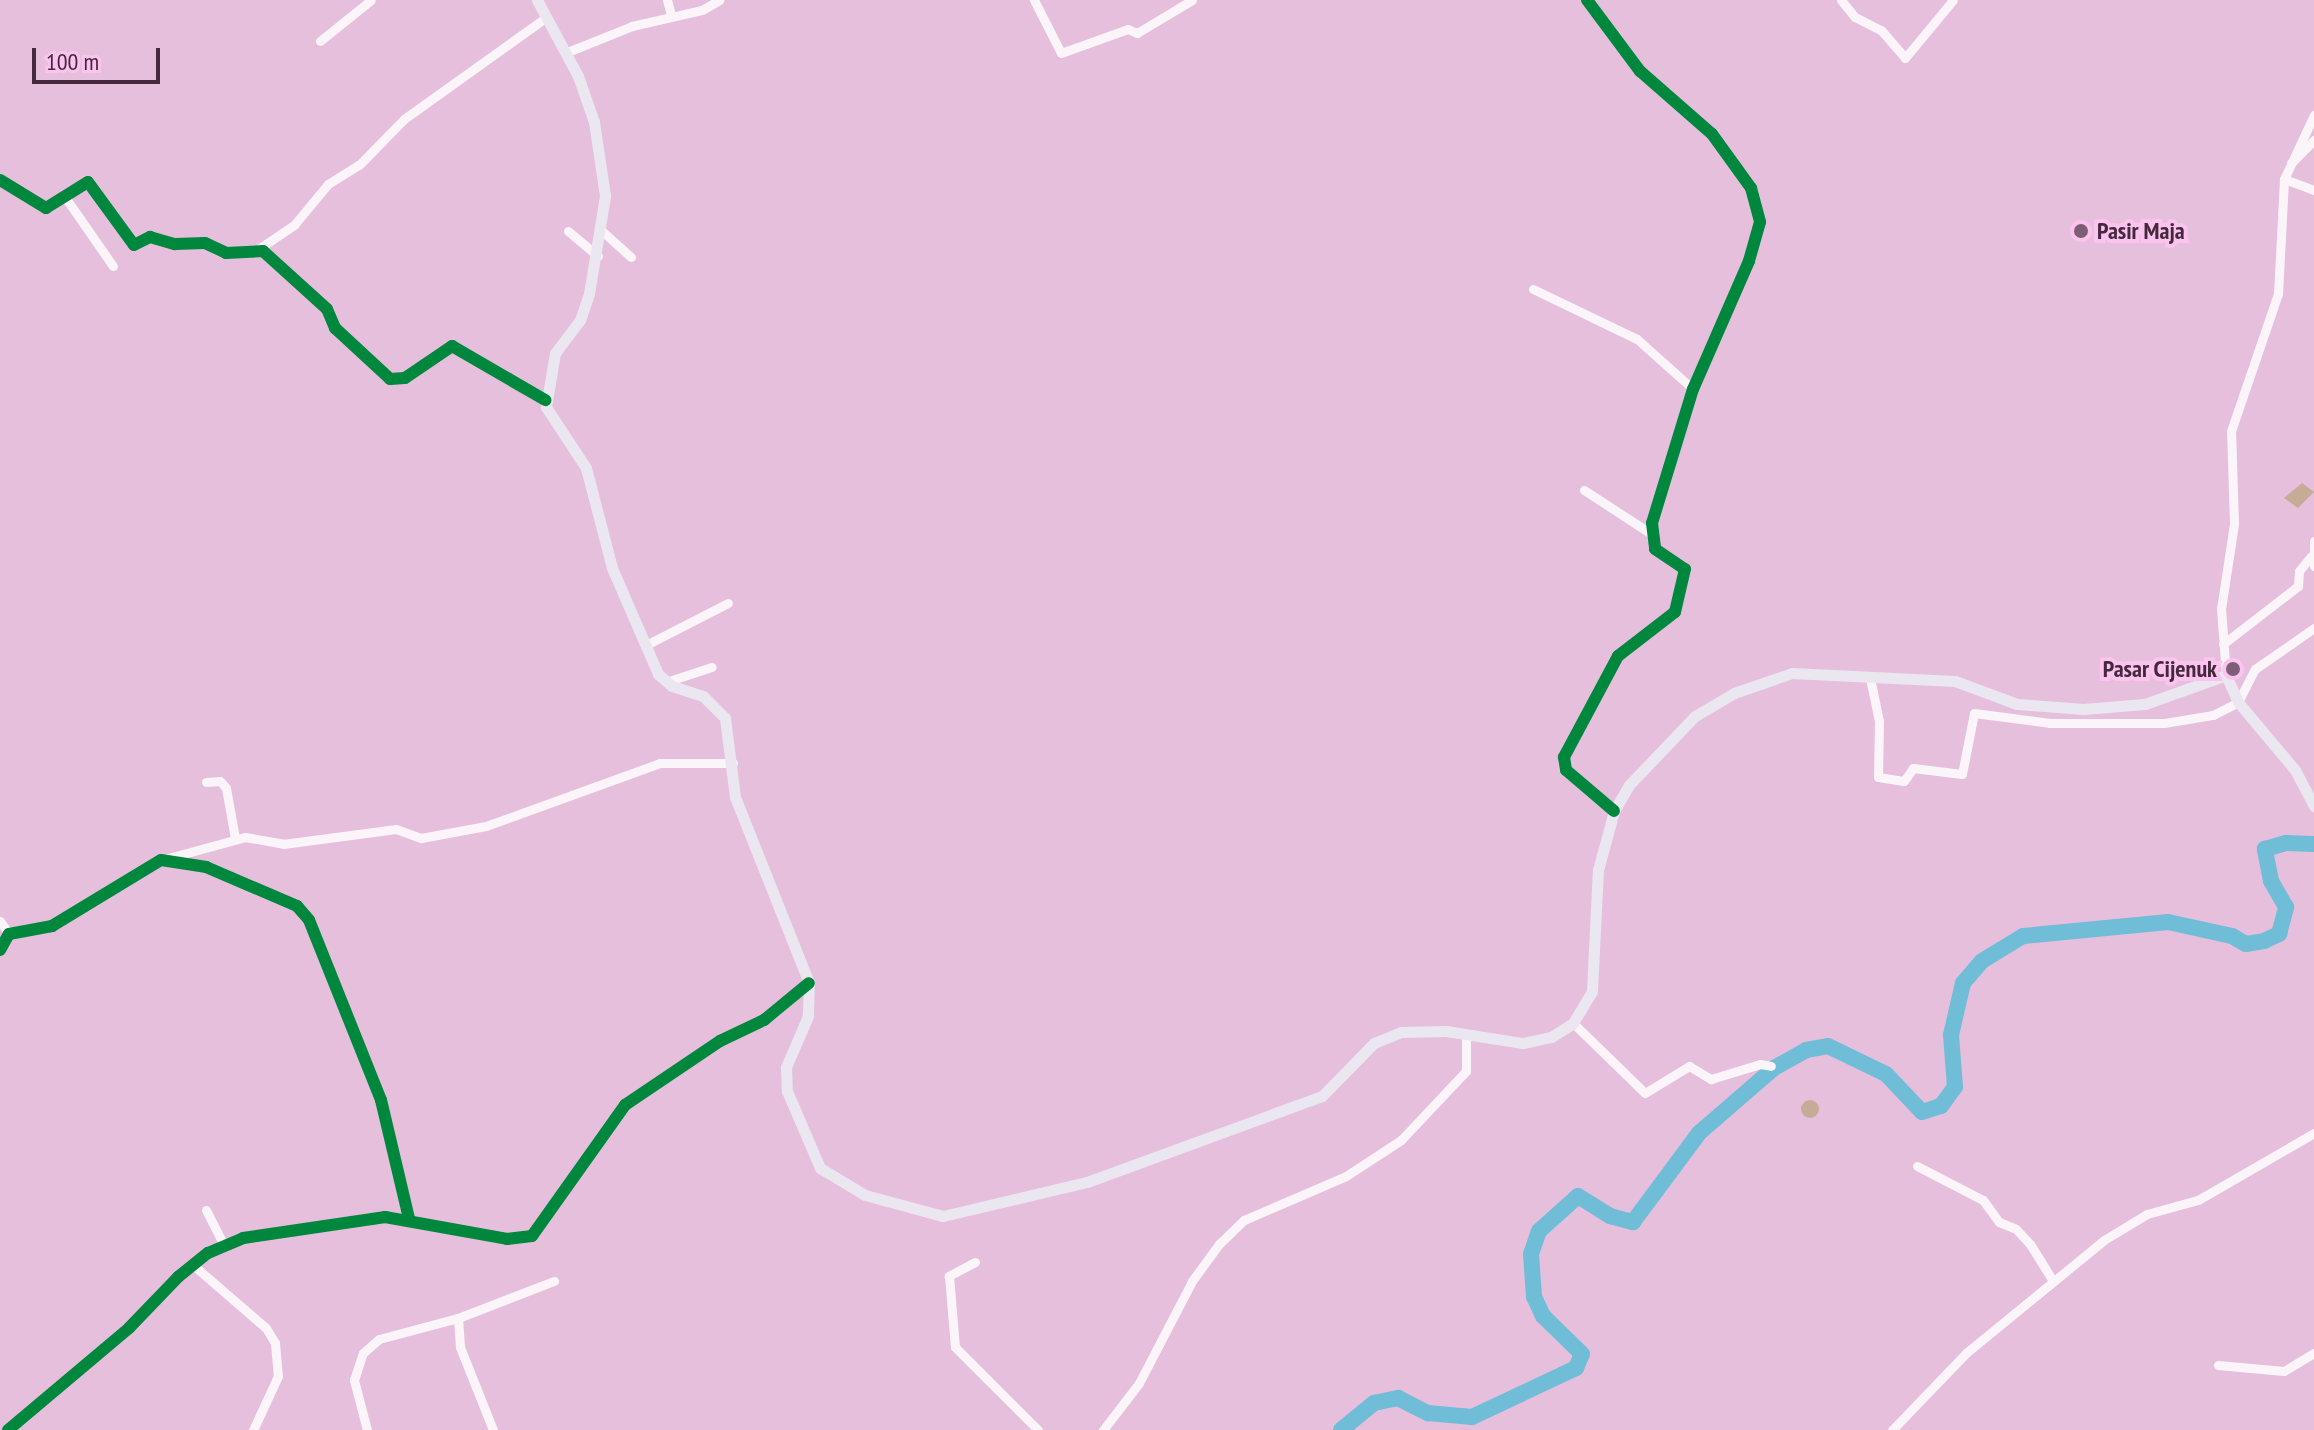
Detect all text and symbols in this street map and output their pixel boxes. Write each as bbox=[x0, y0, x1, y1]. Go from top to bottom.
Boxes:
scale bar bbox=[36, 32, 164, 82]
text: 100 m bbox=[46, 46, 99, 77]
place label: Pasir Maja bbox=[2097, 217, 2185, 245]
marker: Pasir Maja bbox=[2072, 222, 2090, 240]
place label: Pasar Cijenuk bbox=[2103, 655, 2217, 683]
marker: Pasar Cijenuk bbox=[2224, 660, 2242, 678]

